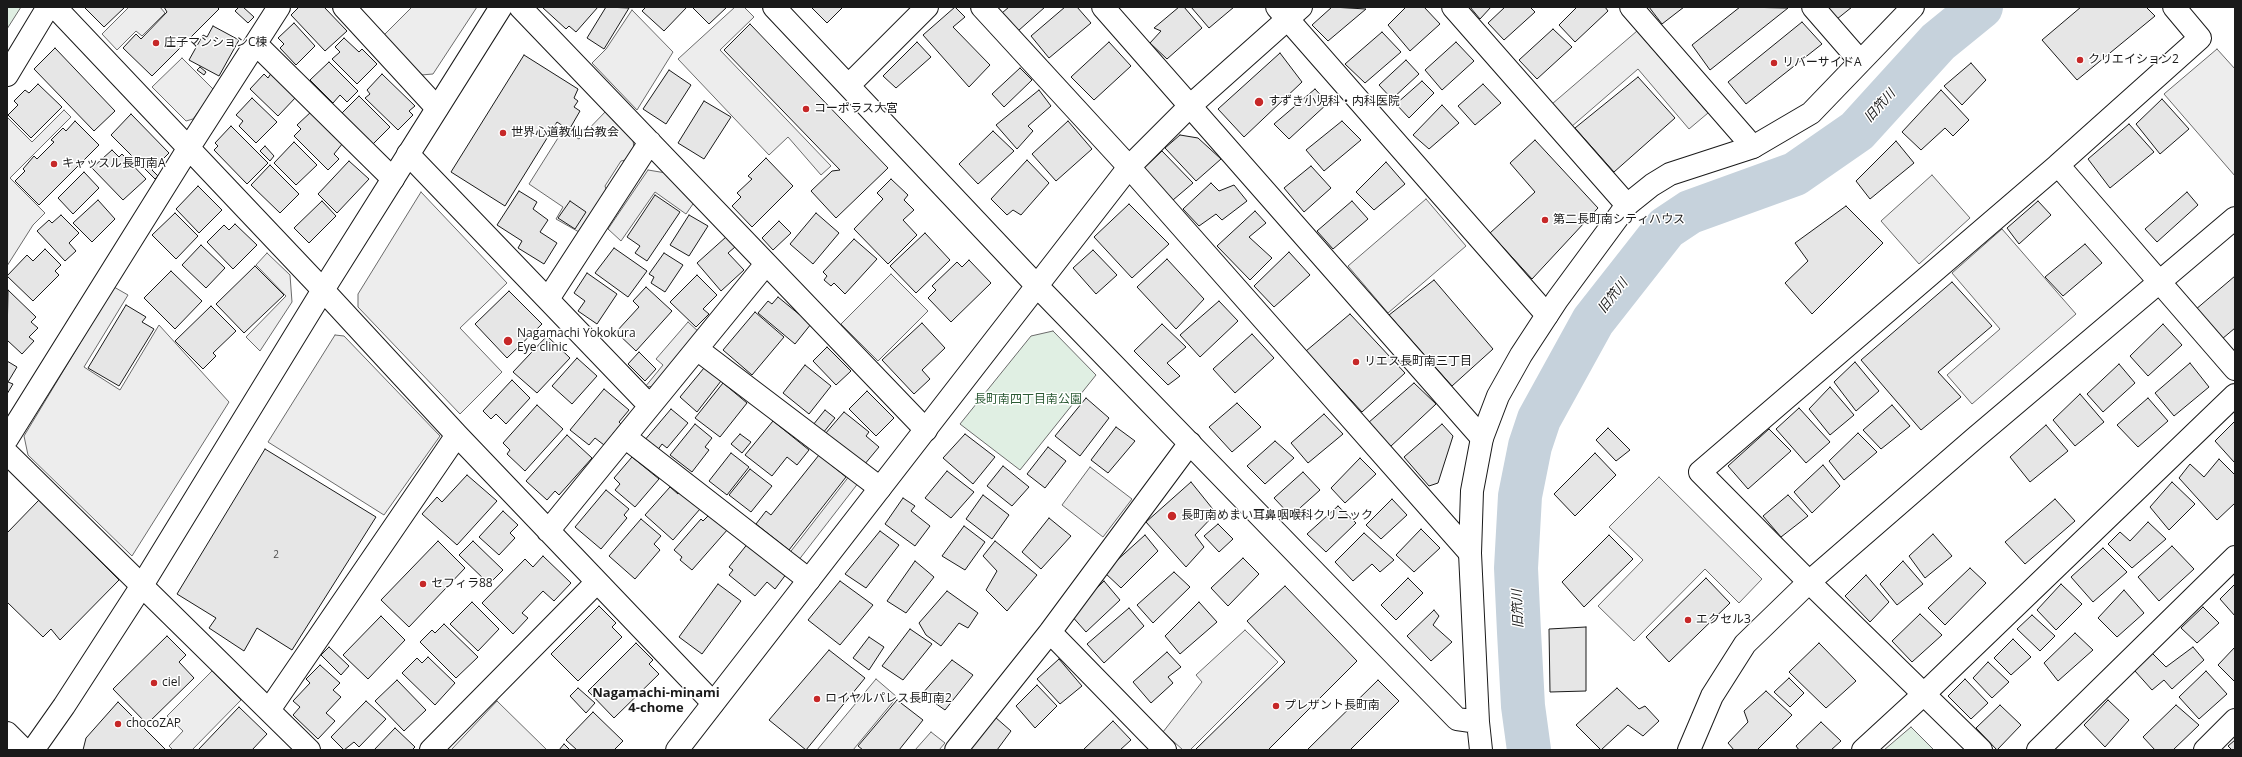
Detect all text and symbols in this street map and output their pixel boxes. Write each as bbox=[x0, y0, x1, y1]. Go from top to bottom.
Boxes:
place label: 庄子マンションC棟 bbox=[164, 36, 268, 50]
marker: 庄子マンションC棟 bbox=[151, 38, 161, 48]
place label: クリエイション2 bbox=[2088, 53, 2179, 67]
marker: クリエイション2 bbox=[2075, 55, 2085, 65]
place label: リバーサイドA bbox=[1782, 56, 1862, 70]
marker: リバーサイドA bbox=[1769, 58, 1779, 68]
water label: 旧笊川 bbox=[1861, 86, 1899, 126]
place label: すずき小児科・内科医院 bbox=[1268, 95, 1400, 109]
marker: すずき小児科・内科医院 bbox=[1253, 96, 1265, 108]
place label: コーポラス大宮 bbox=[814, 102, 898, 116]
marker: コーポラス大宮 bbox=[801, 104, 811, 114]
place label: 世界心道教仙台教会 bbox=[511, 126, 619, 140]
marker: 世界心道教仙台教会 bbox=[498, 128, 508, 138]
place label: キャッスル長町南A bbox=[62, 157, 166, 171]
marker: キャッスル長町南A bbox=[49, 159, 59, 169]
place label: 第二長町南シティハウス bbox=[1553, 213, 1685, 227]
marker: 第二長町南シティハウス bbox=[1540, 215, 1550, 225]
water label: 旧笊川 bbox=[1595, 276, 1631, 316]
place label: Nagamachi Yokokura Eye clinic bbox=[517, 327, 636, 355]
marker: Nagamachi Yokokura Eye clinic bbox=[502, 335, 514, 347]
place label: リエス長町南三丁目 bbox=[1364, 355, 1472, 369]
marker: リエス長町南三丁目 bbox=[1351, 357, 1361, 367]
park label: 長町南四丁目南公園 bbox=[974, 393, 1082, 407]
place label: 長町南めまい耳鼻咽喉科クリニック bbox=[1181, 509, 1373, 523]
marker: 長町南めまい耳鼻咽喉科クリニック bbox=[1166, 510, 1178, 522]
house number: 2 bbox=[273, 549, 279, 561]
place label: セフィラ88 bbox=[431, 577, 493, 591]
marker: セフィラ88 bbox=[418, 579, 428, 589]
water label: 旧笊川 bbox=[1510, 589, 1526, 629]
place label: エクセル3 bbox=[1696, 613, 1751, 627]
marker: エクセル3 bbox=[1683, 615, 1693, 625]
place label: ciel bbox=[162, 676, 181, 690]
marker: ciel bbox=[149, 678, 159, 688]
district label: Nagamachi-minami 4-chome bbox=[592, 685, 720, 716]
place label: ロイヤルパレス長町南2 bbox=[825, 692, 952, 706]
marker: ロイヤルパレス長町南2 bbox=[812, 694, 822, 704]
place label: プレザント長町南 bbox=[1284, 699, 1380, 713]
marker: プレザント長町南 bbox=[1271, 701, 1281, 711]
place label: chocoZAP bbox=[126, 717, 181, 731]
marker: chocoZAP bbox=[113, 719, 123, 729]

